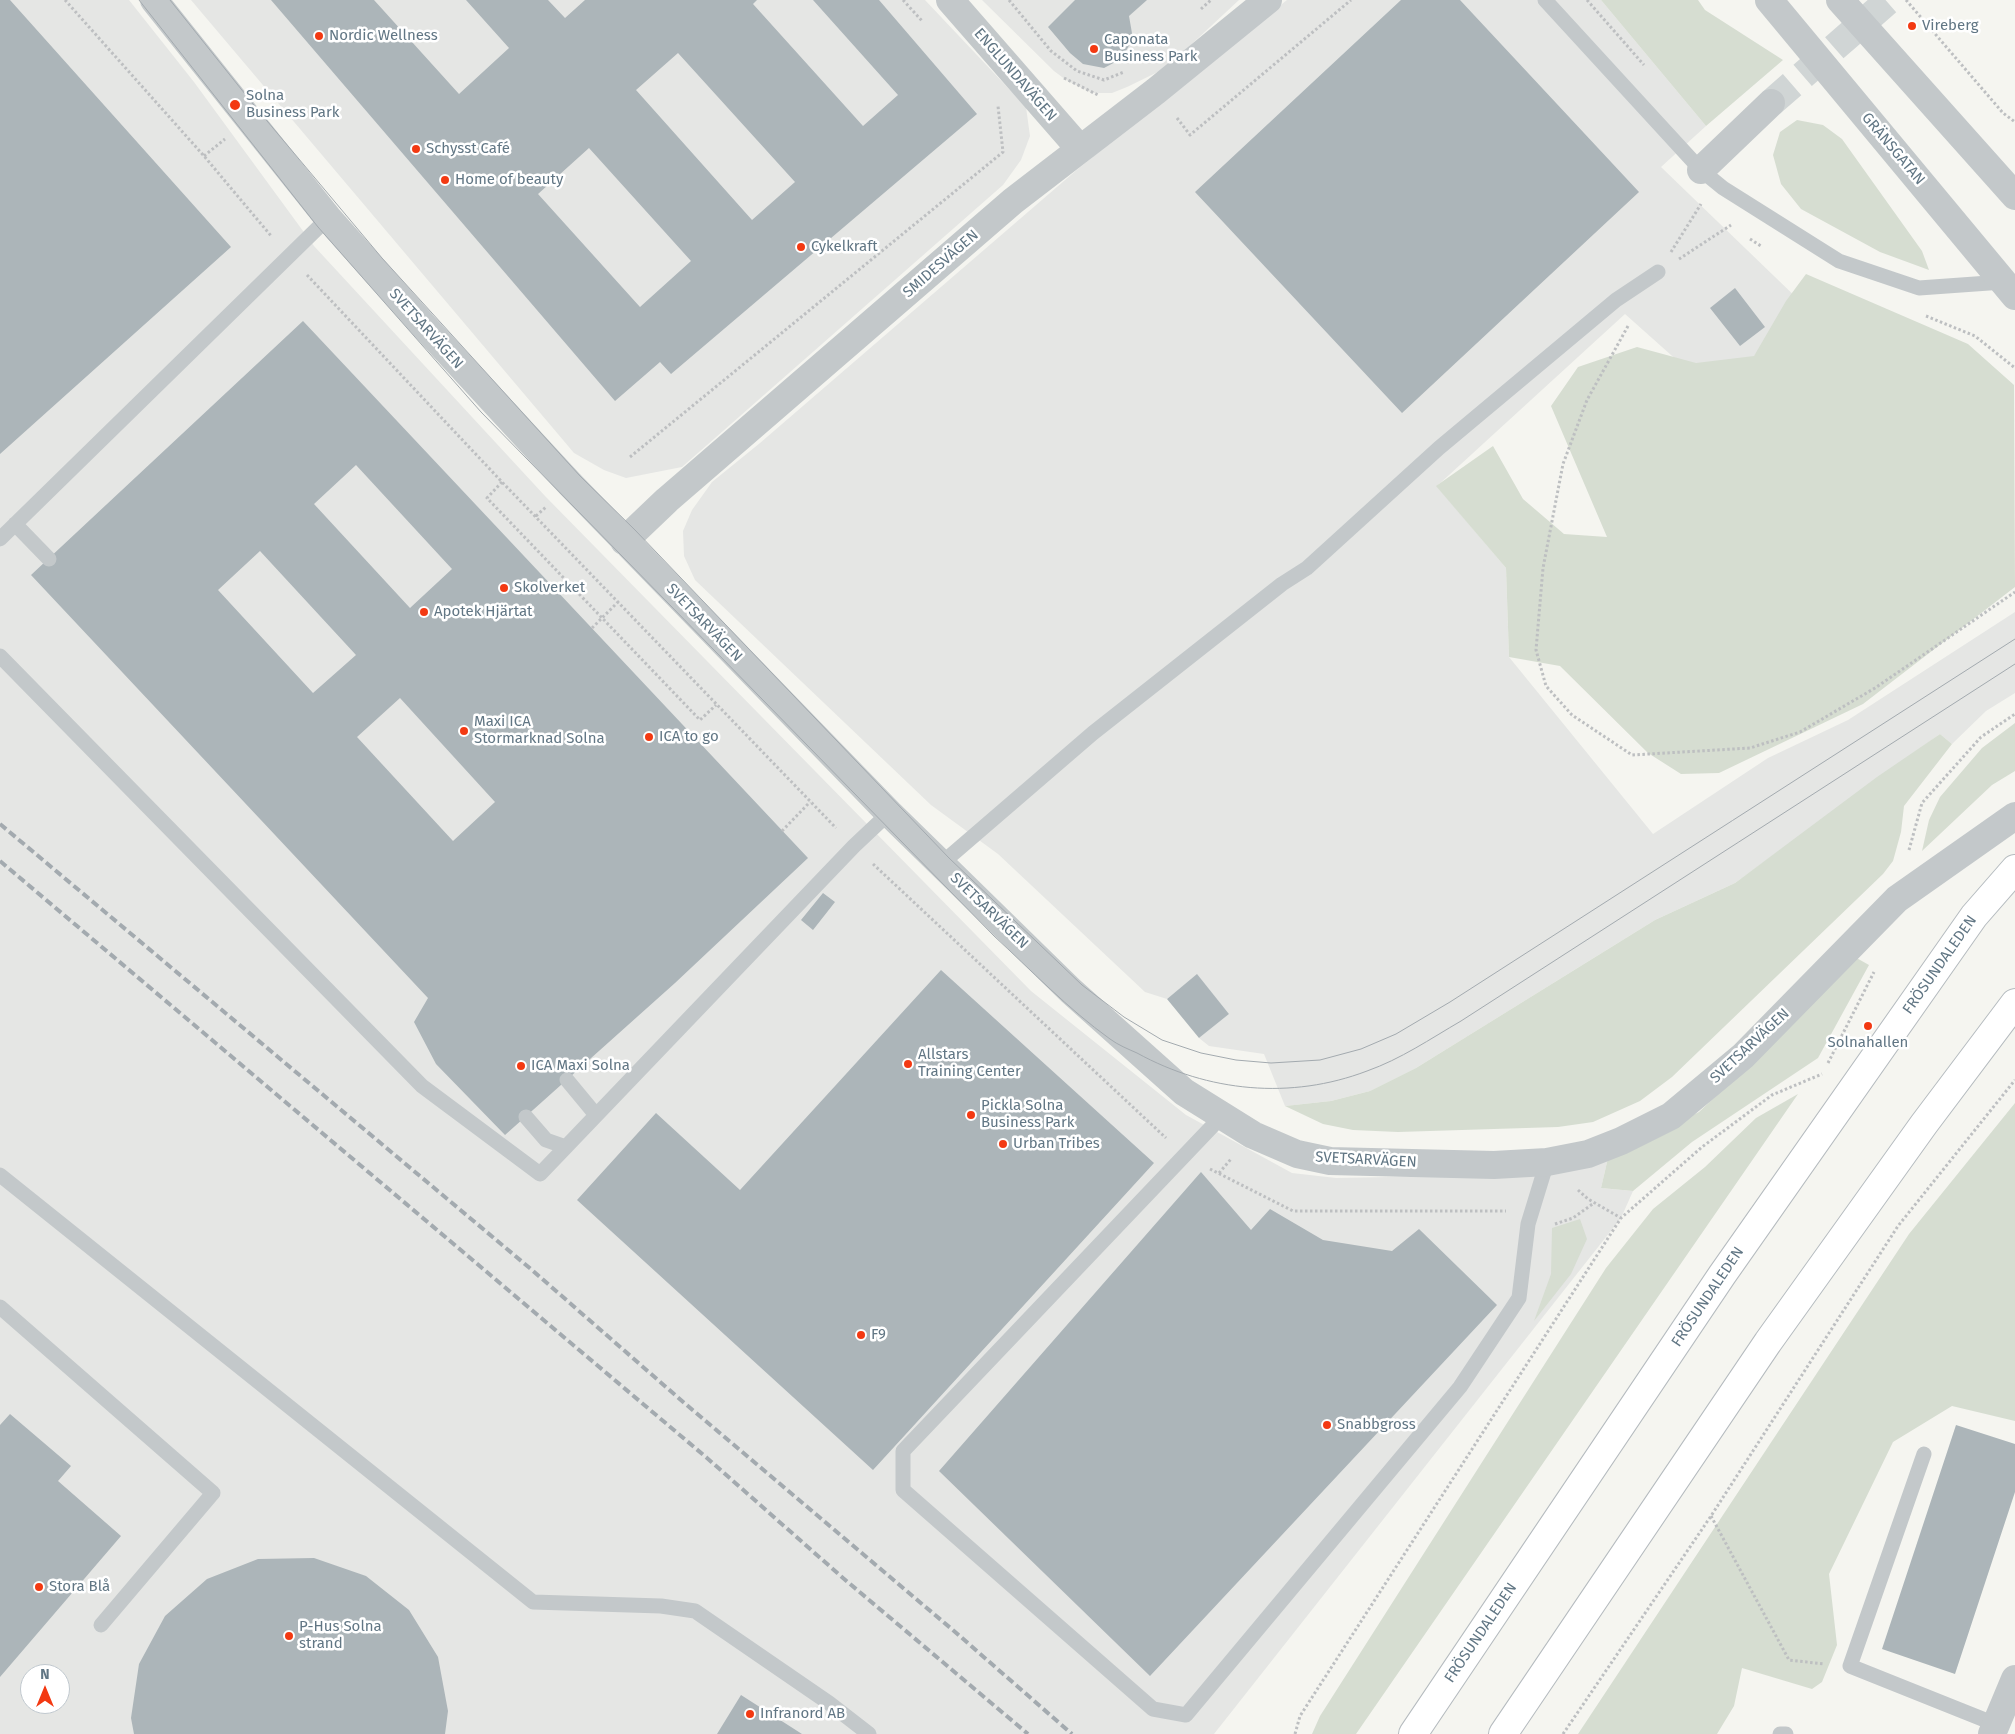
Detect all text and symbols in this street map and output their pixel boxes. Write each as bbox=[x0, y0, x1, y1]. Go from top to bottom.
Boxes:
place label: Vireberg bbox=[1922, 17, 1979, 35]
marker: Vireberg bbox=[1906, 20, 1918, 32]
street label: ENGLUNDAVÄGEN bbox=[970, 25, 1060, 125]
place label: Nordic Wellness bbox=[329, 27, 438, 45]
marker: Nordic Wellness bbox=[313, 30, 325, 42]
place label: Caponata Business Park bbox=[1104, 31, 1197, 66]
marker: Caponata Business Park bbox=[1088, 43, 1100, 55]
place label: Solna Business Park bbox=[246, 87, 339, 122]
marker: Solna Business Park bbox=[228, 98, 242, 112]
street label: GRÄNSGATAN bbox=[1858, 109, 1928, 189]
place label: Schysst Café bbox=[426, 140, 510, 158]
marker: Schysst Café bbox=[410, 143, 422, 155]
place label: Home of beauty bbox=[455, 171, 563, 189]
marker: Home of beauty bbox=[439, 174, 451, 186]
street label: SMIDESVÄGEN bbox=[900, 226, 982, 302]
place label: Cykelkraft bbox=[811, 238, 878, 256]
marker: Cykelkraft bbox=[795, 241, 807, 253]
street label: SVETSARVÄGEN bbox=[385, 285, 467, 373]
place label: Skolverket bbox=[514, 579, 585, 597]
street label: SVETSARVÄGEN bbox=[662, 580, 746, 666]
marker: Skolverket bbox=[498, 582, 510, 594]
place label: Apotek Hjärtat bbox=[434, 603, 533, 621]
marker: Apotek Hjärtat bbox=[418, 606, 430, 618]
place label: Maxi ICA Stormarknad Solna bbox=[474, 713, 605, 748]
marker: Maxi ICA Stormarknad Solna bbox=[458, 725, 470, 737]
place label: ICA to go bbox=[659, 728, 719, 746]
marker: ICA to go bbox=[643, 731, 655, 743]
street label: SVETSARVÄGEN bbox=[946, 869, 1032, 953]
street label: FRÖSUNDALEDEN bbox=[1899, 912, 1981, 1018]
street label: SVETSARVÄGEN bbox=[1707, 1005, 1793, 1087]
marker: Solnahallen bbox=[1862, 1020, 1874, 1032]
place label: Solnahallen bbox=[1828, 1034, 1908, 1052]
place label: Allstars Training Center bbox=[918, 1046, 1021, 1081]
place label: ICA Maxi Solna bbox=[531, 1057, 630, 1075]
marker: Allstars Training Center bbox=[902, 1058, 914, 1070]
marker: ICA Maxi Solna bbox=[515, 1060, 527, 1072]
place label: Pickla Solna Business Park bbox=[981, 1097, 1074, 1132]
marker: Pickla Solna Business Park bbox=[965, 1109, 977, 1121]
place label: Urban Tribes bbox=[1013, 1135, 1100, 1153]
marker: Urban Tribes bbox=[997, 1138, 1009, 1150]
street label: SVETSARVÄGEN bbox=[1315, 1148, 1417, 1172]
street label: FRÖSUNDALEDEN bbox=[1668, 1244, 1748, 1350]
place label: F9 bbox=[871, 1326, 886, 1344]
marker: F9 bbox=[855, 1329, 867, 1341]
place label: Snabbgross bbox=[1337, 1416, 1416, 1434]
marker: Snabbgross bbox=[1321, 1419, 1333, 1431]
place label: Stora Blå bbox=[49, 1578, 110, 1596]
street label: FRÖSUNDALEDEN bbox=[1441, 1580, 1521, 1686]
marker: Stora Blå bbox=[33, 1581, 45, 1593]
place label: P-Hus Solna strand bbox=[299, 1618, 382, 1653]
marker: P-Hus Solna strand bbox=[283, 1630, 295, 1642]
north arrow bbox=[20, 1664, 70, 1714]
text: N bbox=[40, 1666, 50, 1683]
place label: Infranord AB bbox=[760, 1705, 845, 1723]
marker: Infranord AB bbox=[744, 1708, 756, 1720]

